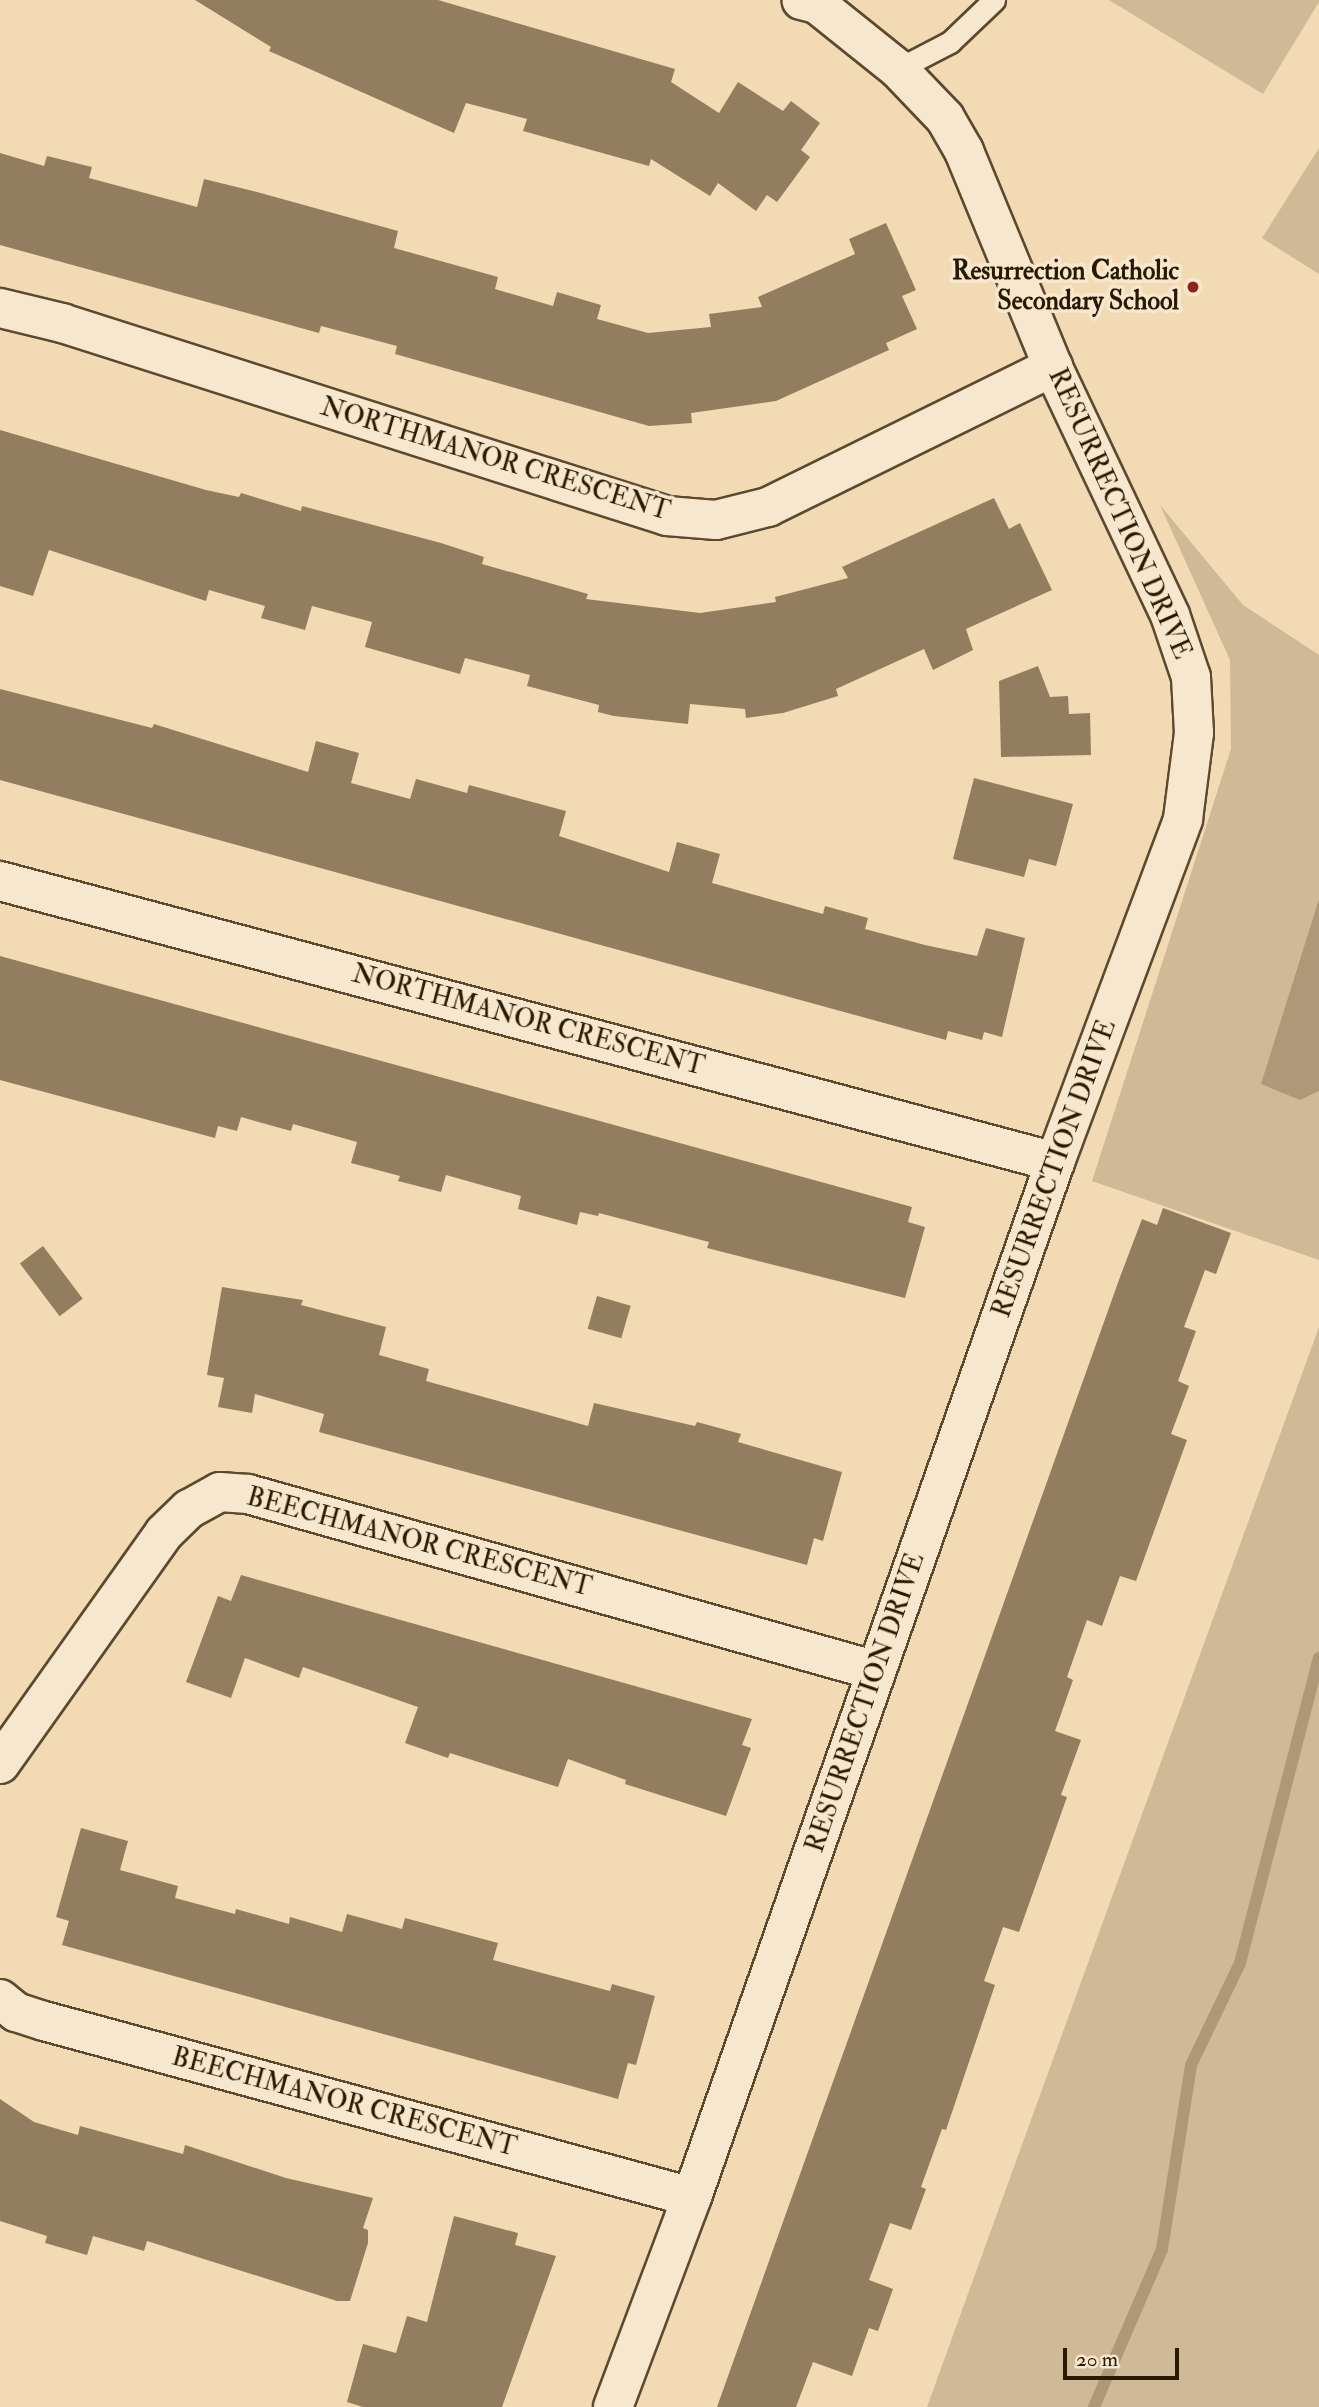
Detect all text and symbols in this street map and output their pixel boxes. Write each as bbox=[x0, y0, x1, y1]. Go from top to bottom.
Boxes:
place label: Resurrection Catholic Secondary School bbox=[952, 256, 1179, 318]
marker: Resurrection Catholic Secondary School bbox=[1185, 279, 1201, 295]
street label: RESURRECTION DRIVE bbox=[1041, 364, 1197, 664]
street label: NORTHMANOR CRESCENT bbox=[317, 392, 673, 528]
street label: NORTHMANOR CRESCENT bbox=[348, 959, 708, 1083]
street label: RESURRECTION DRIVE bbox=[987, 1016, 1123, 1322]
street label: BEECHMANOR CRESCENT bbox=[243, 1482, 595, 1604]
street label: RESURRECTION DRIVE bbox=[800, 1549, 932, 1857]
street label: BEECHMANOR CRESCENT bbox=[168, 2042, 520, 2164]
scale bar bbox=[1067, 2334, 1182, 2378]
text: 20 m bbox=[1076, 2346, 1118, 2373]

